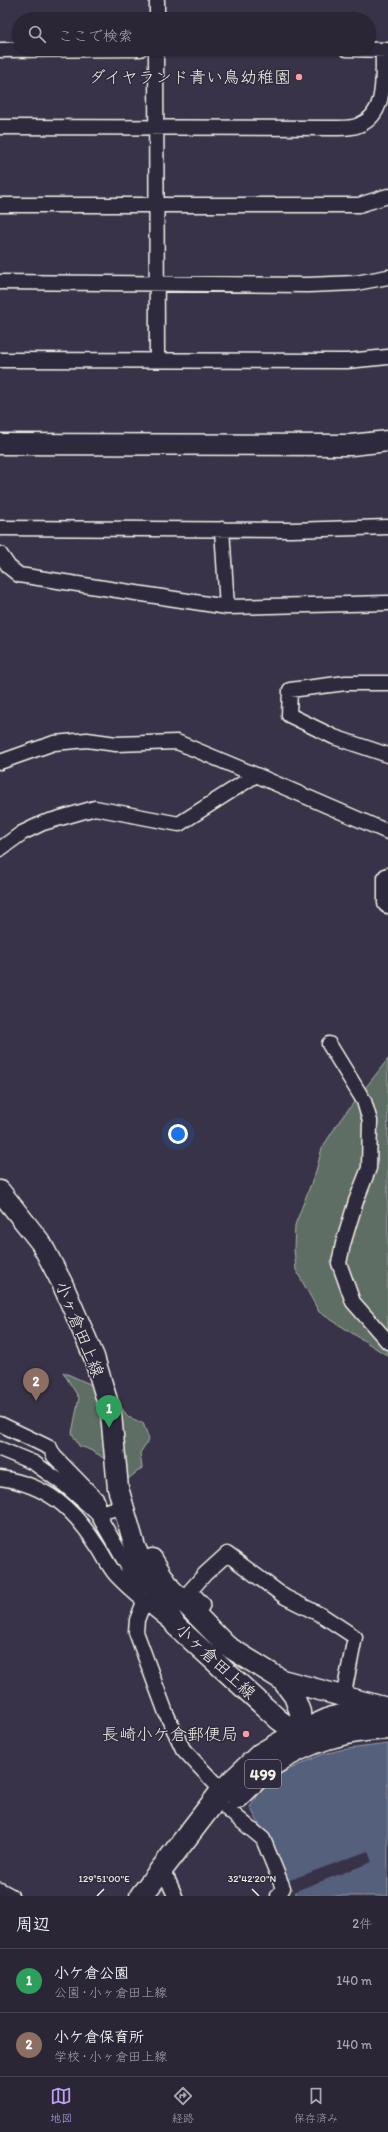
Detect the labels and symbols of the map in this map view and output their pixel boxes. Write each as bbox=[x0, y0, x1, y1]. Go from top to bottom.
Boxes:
place label: ダイヤランド青い鳥幼稚園 bbox=[89, 67, 291, 87]
marker: ダイヤランド青い鳥幼稚園 bbox=[294, 72, 304, 82]
your location bbox=[168, 1124, 188, 1144]
street label: 小ヶ倉田上線 bbox=[52, 1278, 108, 1380]
pin: 2 bbox=[23, 1368, 49, 1401]
pin: 1 bbox=[96, 1395, 122, 1428]
street label: 小ヶ倉田上線 bbox=[172, 1619, 260, 1703]
place label: 長崎小ケ倉郵便局 bbox=[102, 1724, 238, 1744]
marker: 長崎小ケ倉郵便局 bbox=[241, 1729, 251, 1739]
road number: 499 bbox=[245, 1760, 281, 1788]
text: 129°51'00"E bbox=[78, 1872, 130, 1885]
text: 32°42'20"N bbox=[228, 1872, 277, 1885]

